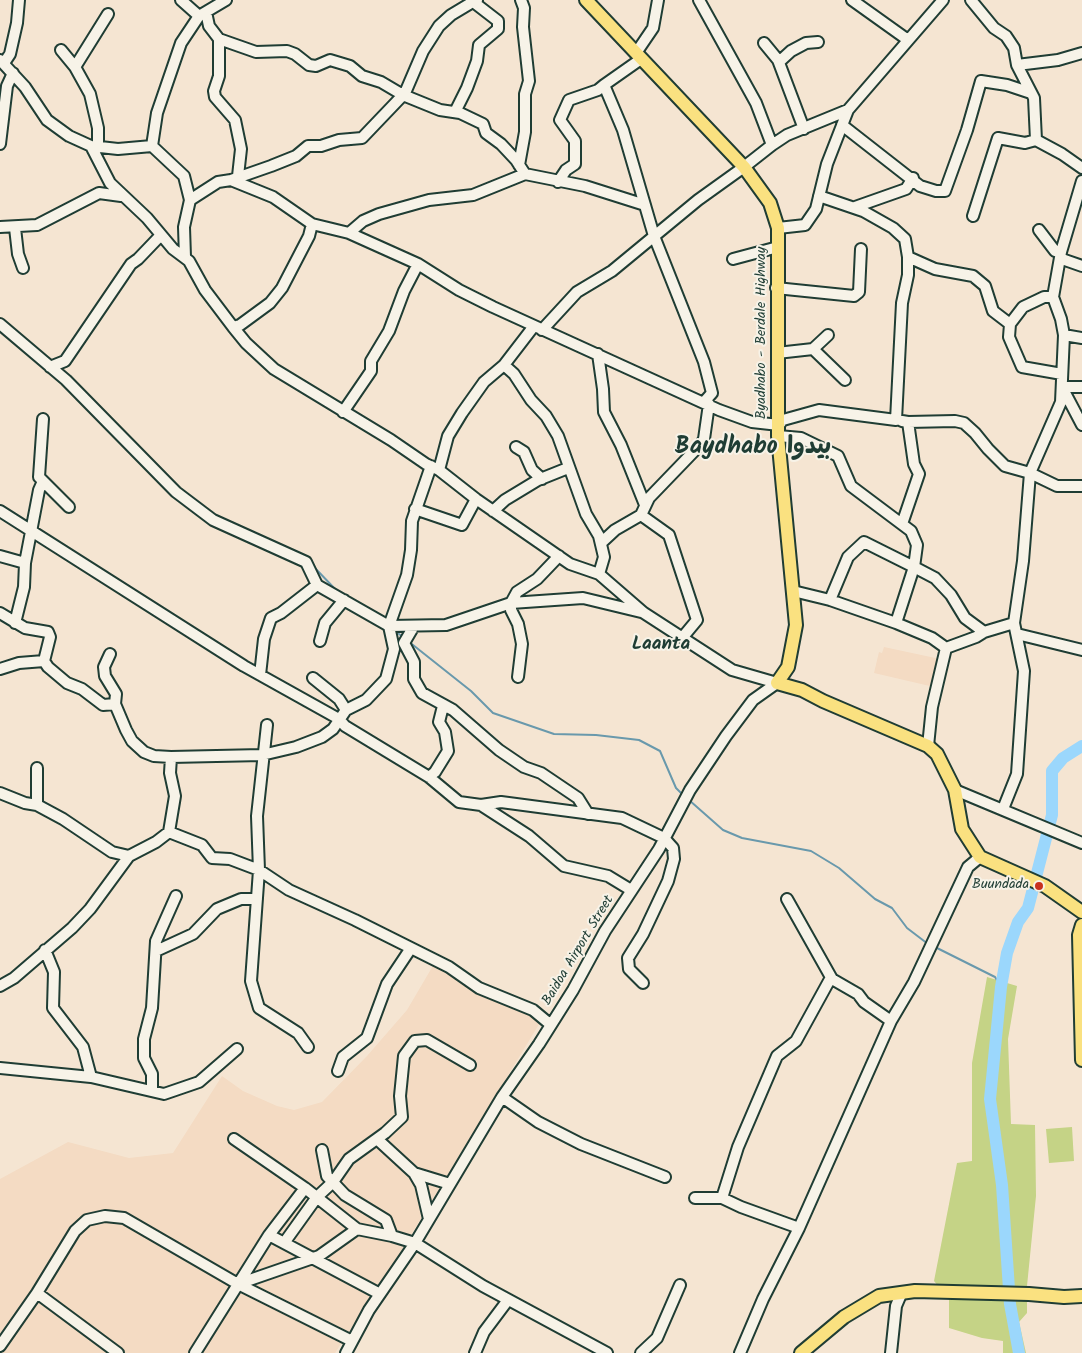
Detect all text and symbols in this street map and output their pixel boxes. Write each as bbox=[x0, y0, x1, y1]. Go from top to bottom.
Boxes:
street label: Byadhabo - Berdale Highway bbox=[755, 247, 771, 419]
district label: Baydhabo بيدوا bbox=[675, 435, 831, 463]
district label: Laanta bbox=[632, 635, 690, 657]
place label: Buundada bbox=[972, 878, 1029, 894]
marker: Buundada bbox=[1033, 880, 1045, 892]
street label: Baidoa Airport Street bbox=[540, 893, 618, 1009]

